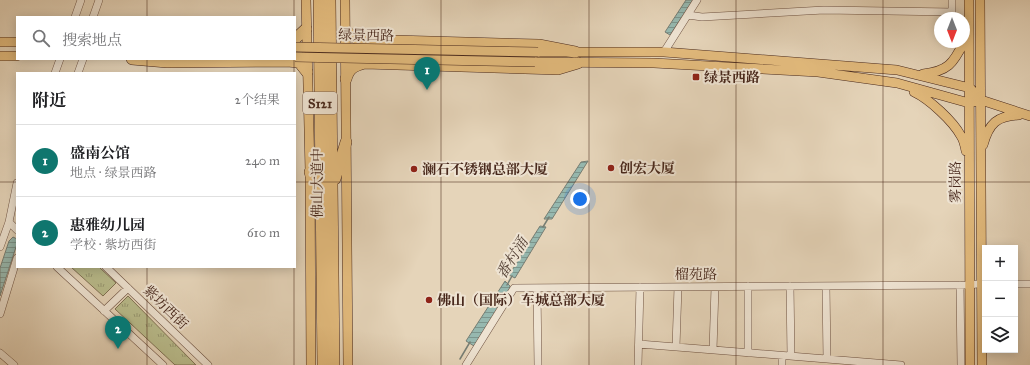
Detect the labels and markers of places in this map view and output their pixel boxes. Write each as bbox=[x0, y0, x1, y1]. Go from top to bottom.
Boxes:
pin: 1 bbox=[414, 57, 440, 90]
place label: 绿景西路 bbox=[704, 69, 760, 86]
marker: 绿景西路 bbox=[691, 72, 701, 82]
place label: 创宏大厦 bbox=[619, 160, 675, 177]
place label: 澜石不锈钢总部大厦 bbox=[422, 161, 548, 178]
marker: 创宏大厦 bbox=[606, 163, 616, 173]
marker: 澜石不锈钢总部大厦 bbox=[409, 164, 419, 174]
place label: 佛山（国际）车城总部大厦 bbox=[437, 292, 605, 309]
marker: 佛山（国际）车城总部大厦 bbox=[424, 295, 434, 305]
pin: 2 bbox=[105, 316, 131, 349]

